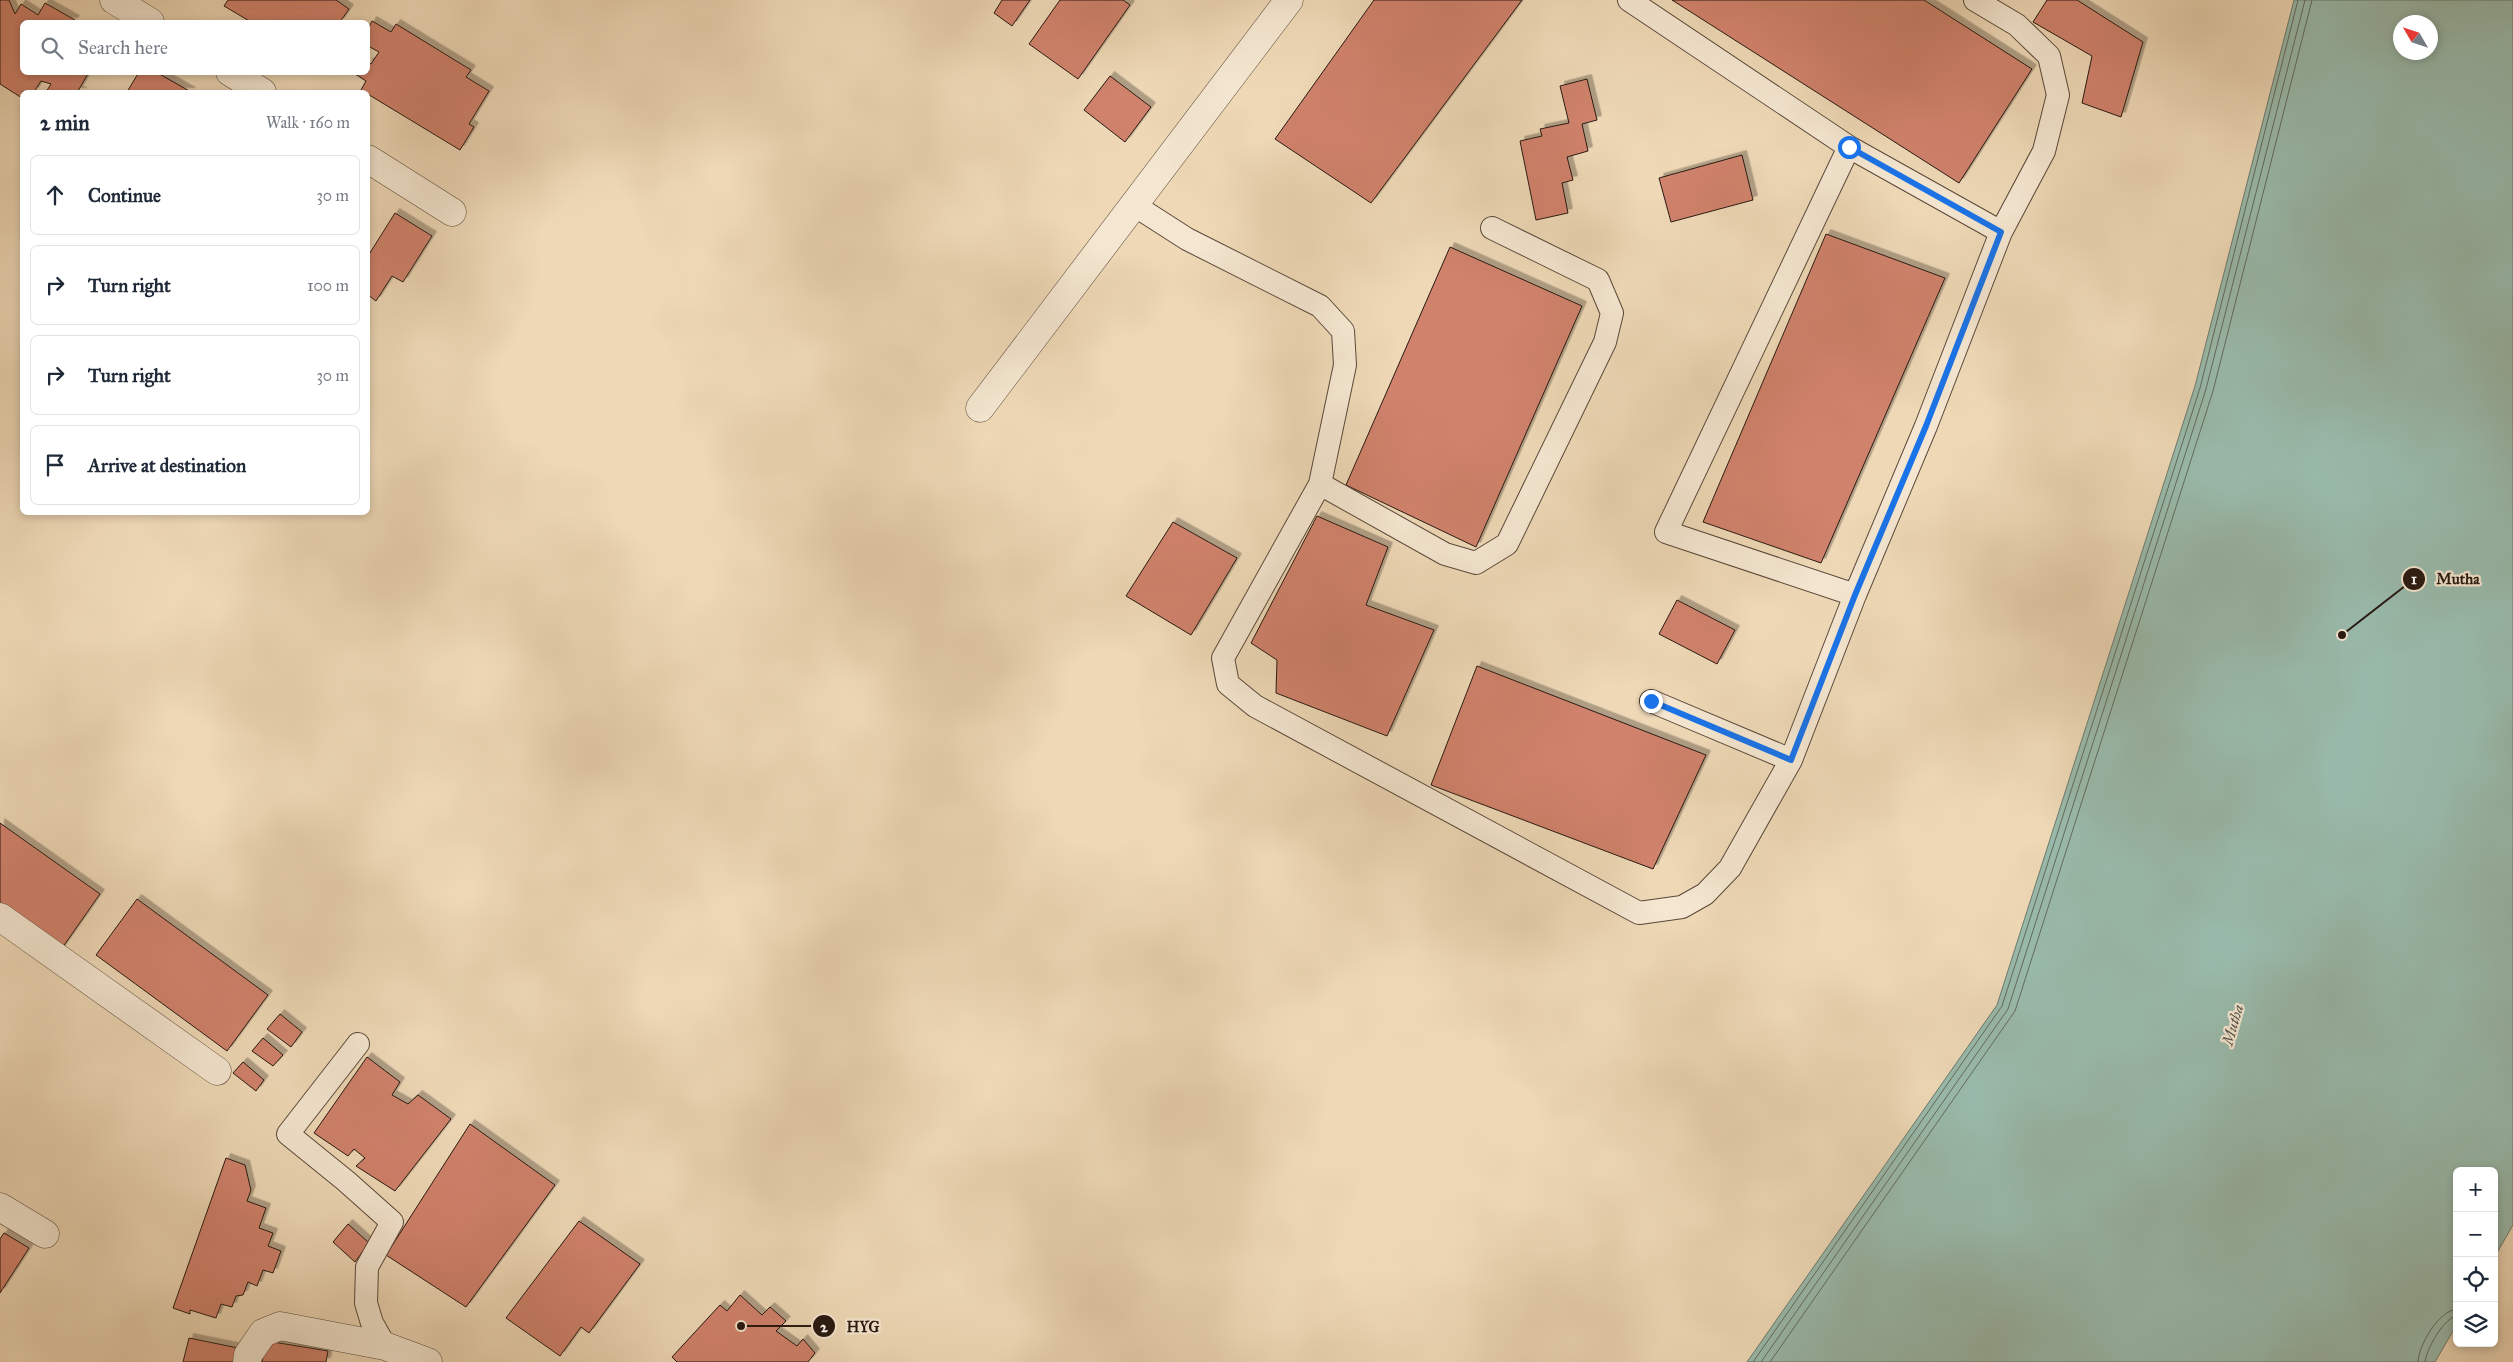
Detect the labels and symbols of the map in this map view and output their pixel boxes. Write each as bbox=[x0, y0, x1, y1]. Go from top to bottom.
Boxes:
north arrow bbox=[2393, 15, 2438, 60]
route start bbox=[1838, 136, 1861, 159]
callout: Mutha bbox=[2401, 564, 2489, 594]
text: 1 bbox=[2411, 570, 2417, 588]
text: Mutha bbox=[2436, 570, 2480, 588]
route end bbox=[1640, 690, 1663, 713]
water label: Mutha bbox=[2218, 1003, 2247, 1049]
callout: HYG bbox=[812, 1311, 890, 1341]
text: 2 bbox=[820, 1318, 828, 1336]
text: HYG bbox=[846, 1318, 880, 1336]

